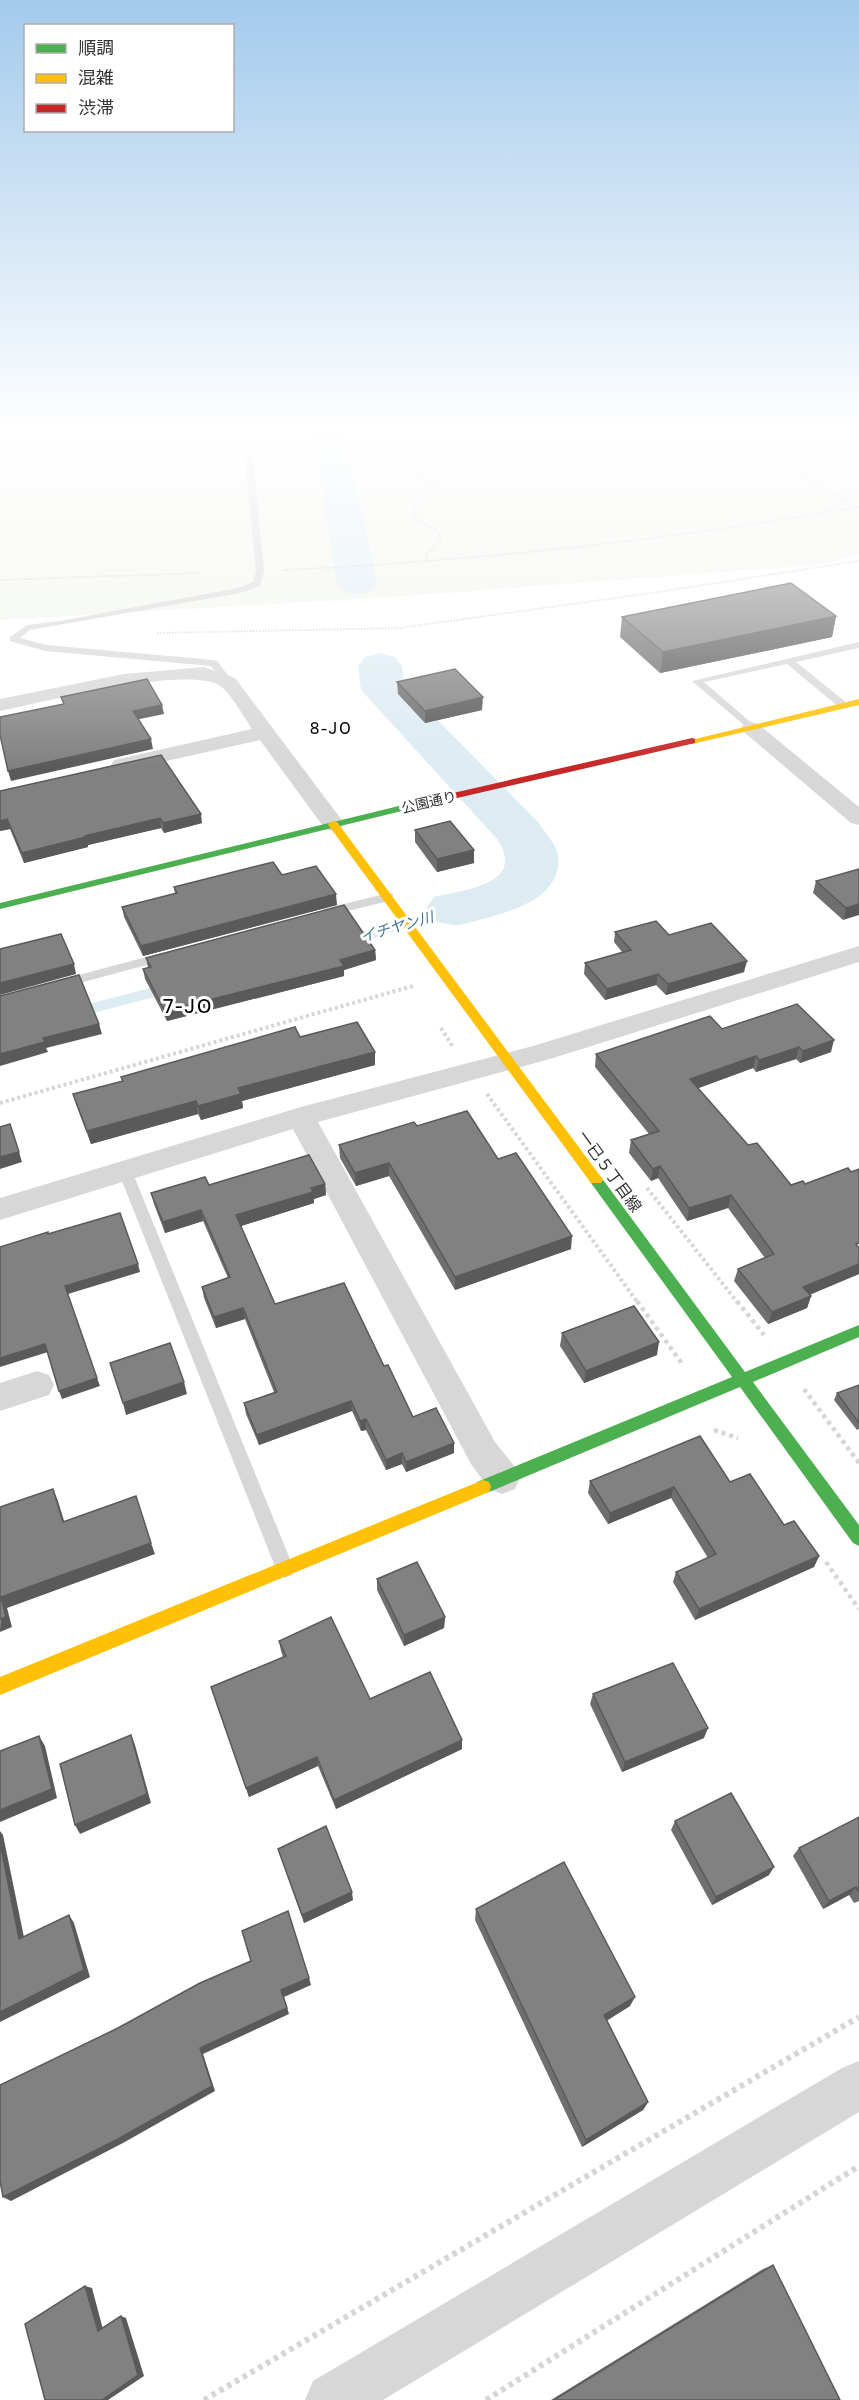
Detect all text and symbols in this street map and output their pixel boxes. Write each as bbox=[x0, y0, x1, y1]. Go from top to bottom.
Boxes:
legend bbox=[24, 24, 234, 132]
text: 順調 bbox=[78, 36, 114, 58]
text: 混雑 bbox=[78, 66, 114, 88]
text: 渋滞 bbox=[78, 96, 114, 118]
district label: 8-JO bbox=[310, 718, 352, 738]
street label: 公園通り bbox=[400, 787, 458, 816]
water label: イチヤン川 bbox=[358, 907, 437, 945]
district label: 7-JO bbox=[163, 993, 213, 1017]
street label: 一已５丁目線 bbox=[574, 1126, 646, 1216]

